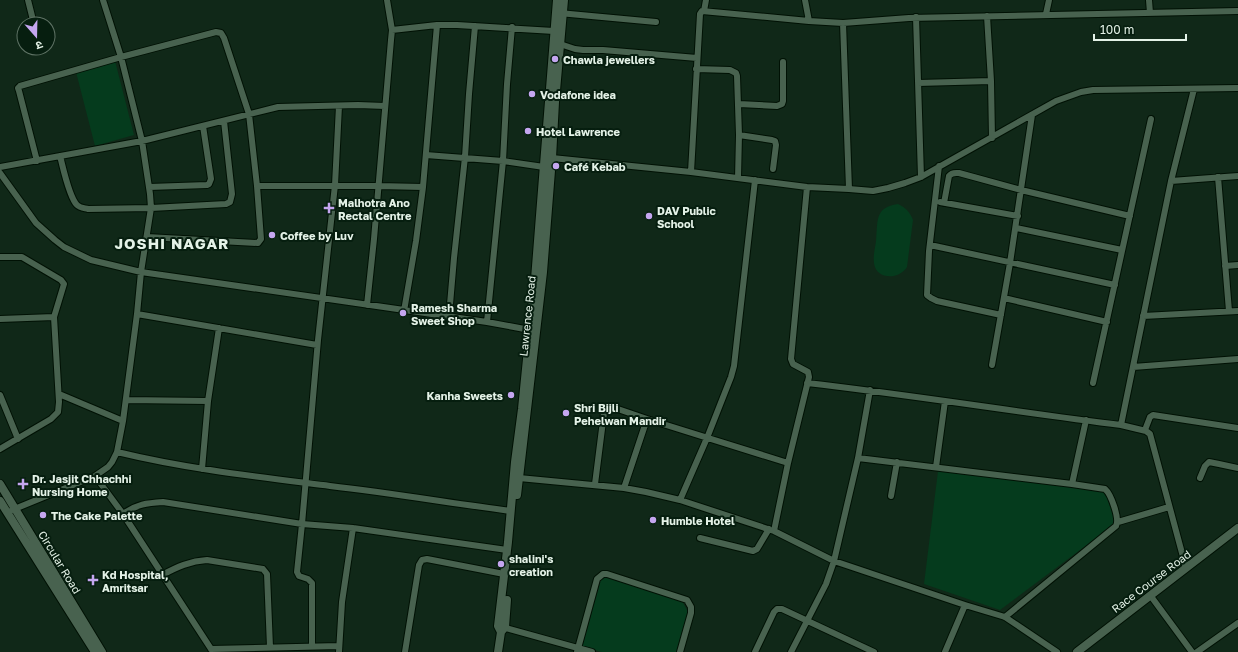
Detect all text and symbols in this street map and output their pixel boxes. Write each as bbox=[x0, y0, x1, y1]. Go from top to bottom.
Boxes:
north arrow bbox=[16, 16, 56, 56]
scale bar bbox=[1094, 16, 1186, 42]
text: 100 m bbox=[1100, 22, 1134, 37]
text: उ bbox=[34, 39, 45, 53]
place label: Chawla jewellers bbox=[563, 53, 655, 66]
marker: Chawla jewellers bbox=[550, 54, 560, 64]
place label: Vodafone idea bbox=[540, 88, 616, 101]
marker: Vodafone idea bbox=[527, 89, 537, 99]
place label: Hotel Lawrence bbox=[536, 125, 621, 138]
marker: Hotel Lawrence bbox=[523, 126, 533, 136]
place label: Café Kebab bbox=[564, 160, 626, 173]
marker: Café Kebab bbox=[551, 161, 561, 171]
place label: Malhotra Ano Rectal Centre bbox=[338, 196, 412, 222]
marker: Malhotra Ano Rectal Centre bbox=[323, 202, 335, 214]
place label: DAV Public School bbox=[657, 204, 717, 230]
marker: DAV Public School bbox=[644, 211, 654, 221]
place label: Coffee by Luv bbox=[280, 229, 354, 242]
marker: Coffee by Luv bbox=[267, 230, 277, 240]
district label: JOSHI NAGAR bbox=[115, 234, 229, 252]
street label: Lawrence Road bbox=[516, 275, 538, 357]
place label: Ramesh Sharma Sweet Shop bbox=[411, 301, 497, 327]
marker: Ramesh Sharma Sweet Shop bbox=[398, 308, 408, 318]
place label: Kanha Sweets bbox=[426, 389, 503, 402]
marker: Kanha Sweets bbox=[506, 390, 516, 400]
place label: Shri Bijli Pehelwan Mandir bbox=[574, 401, 667, 427]
marker: Shri Bijli Pehelwan Mandir bbox=[561, 408, 571, 418]
place label: Dr. Jasjit Chhachhi Nursing Home bbox=[32, 472, 131, 498]
marker: Dr. Jasjit Chhachhi Nursing Home bbox=[17, 478, 29, 490]
place label: The Cake Palette bbox=[51, 509, 143, 522]
marker: The Cake Palette bbox=[38, 510, 48, 520]
place label: Humble Hotel bbox=[661, 514, 735, 527]
marker: Humble Hotel bbox=[648, 515, 658, 525]
street label: Circular Road bbox=[36, 528, 84, 596]
street label: Race Course Road bbox=[1109, 547, 1193, 615]
place label: shalini's creation bbox=[509, 552, 553, 578]
marker: shalini's creation bbox=[496, 559, 506, 569]
place label: Kd Hospital, Amritsar bbox=[102, 568, 169, 594]
marker: Kd Hospital, Amritsar bbox=[87, 574, 99, 586]

